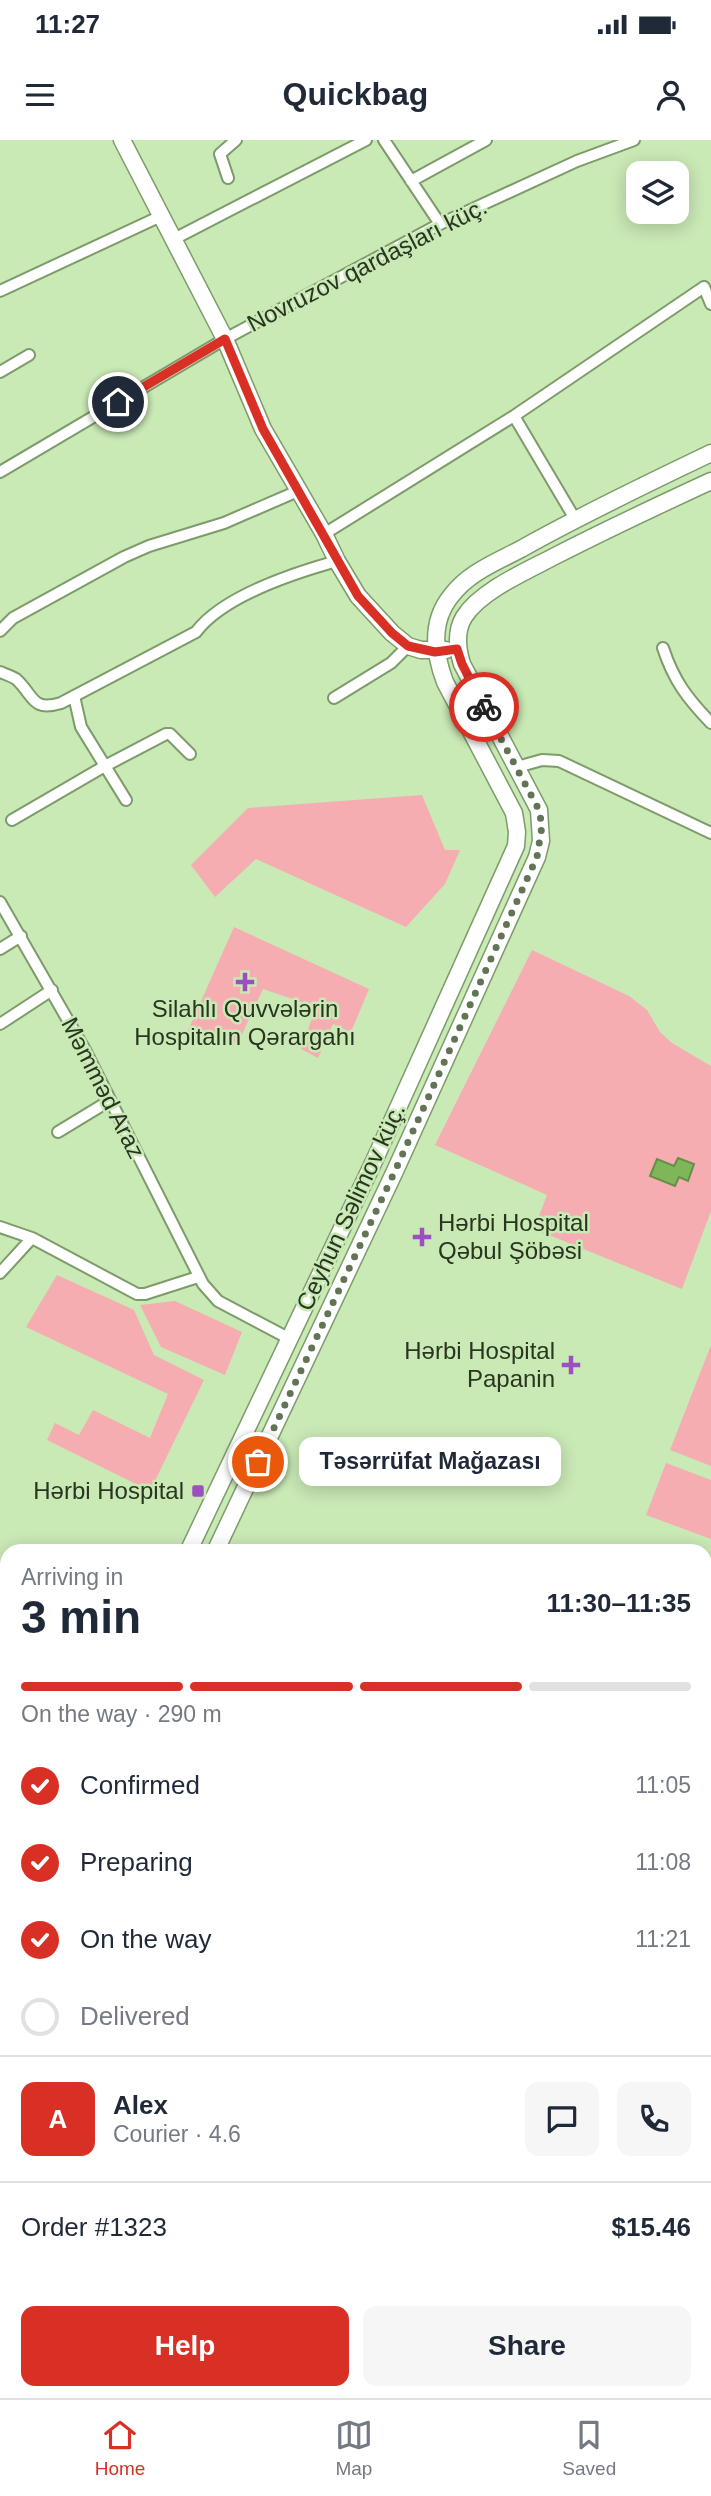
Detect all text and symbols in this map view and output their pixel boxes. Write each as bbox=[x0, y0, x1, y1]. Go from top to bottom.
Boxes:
text: 11:27 bbox=[35, 9, 100, 39]
icon: menu bbox=[21, 76, 59, 114]
text: Quickbag bbox=[283, 76, 428, 112]
icon: person bbox=[652, 76, 690, 114]
map controls bbox=[626, 161, 689, 224]
button: layers bbox=[626, 161, 689, 224]
street label: Novruzov qardaşları küç. bbox=[242, 192, 491, 337]
pin bbox=[88, 372, 148, 432]
icon: home bbox=[99, 383, 137, 421]
courier bbox=[449, 672, 519, 742]
icon: bike bbox=[465, 688, 503, 726]
marker: Silahlı Quvvələrin Hospitalın Qərargahı bbox=[235, 972, 255, 992]
place label: Silahlı Quvvələrin Hospitalın Qərargahı bbox=[134, 995, 356, 1050]
street label: Məmməd Araz bbox=[56, 1013, 151, 1163]
street label: Ceyhun Səlimov küç. bbox=[291, 1099, 410, 1315]
place label: Hərbi Hospital Qəbul Şöbəsi bbox=[438, 1209, 589, 1264]
marker: Hərbi Hospital Qəbul Şöbəsi bbox=[412, 1227, 432, 1247]
place label: Hərbi Hospital Papanin bbox=[404, 1337, 555, 1392]
marker: Hərbi Hospital Papanin bbox=[561, 1355, 581, 1375]
pin bbox=[228, 1432, 288, 1492]
callout: Təsərrüfat Mağazası bbox=[300, 1438, 562, 1486]
icon: bag bbox=[239, 1443, 277, 1481]
text: Təsərrüfat Mağazası bbox=[319, 1448, 541, 1474]
place label: Hərbi Hospital bbox=[33, 1477, 184, 1504]
marker: Hərbi Hospital bbox=[190, 1483, 206, 1499]
text: Arriving in bbox=[21, 1564, 123, 1590]
text: 11:30–11:35 bbox=[546, 1588, 691, 1618]
text: 3 min bbox=[21, 1591, 141, 1643]
text: On the way · 290 m bbox=[21, 1701, 222, 1727]
icon: check bbox=[21, 1767, 59, 1805]
text: Confirmed bbox=[80, 1770, 200, 1800]
text: 11:05 bbox=[635, 1772, 691, 1798]
icon: check bbox=[21, 1844, 59, 1882]
text: Preparing bbox=[80, 1847, 193, 1877]
text: 11:08 bbox=[635, 1849, 691, 1875]
icon: check bbox=[21, 1921, 59, 1959]
text: On the way bbox=[80, 1924, 212, 1954]
text: 11:21 bbox=[635, 1926, 691, 1952]
text: Delivered bbox=[80, 2001, 190, 2031]
button: chat bbox=[525, 2082, 599, 2156]
button: phone bbox=[617, 2082, 691, 2156]
text: Alex bbox=[113, 2090, 168, 2120]
text: A bbox=[49, 2104, 67, 2134]
text: Courier · 4.6 bbox=[113, 2121, 241, 2147]
text: Order #1323 bbox=[21, 2212, 167, 2242]
text: $15.46 bbox=[611, 2212, 691, 2242]
button: Help bbox=[21, 2306, 349, 2386]
button: Share bbox=[363, 2306, 691, 2386]
tab: Home bbox=[95, 2416, 145, 2480]
tab: Map bbox=[335, 2416, 373, 2480]
tab: Saved bbox=[562, 2416, 616, 2480]

